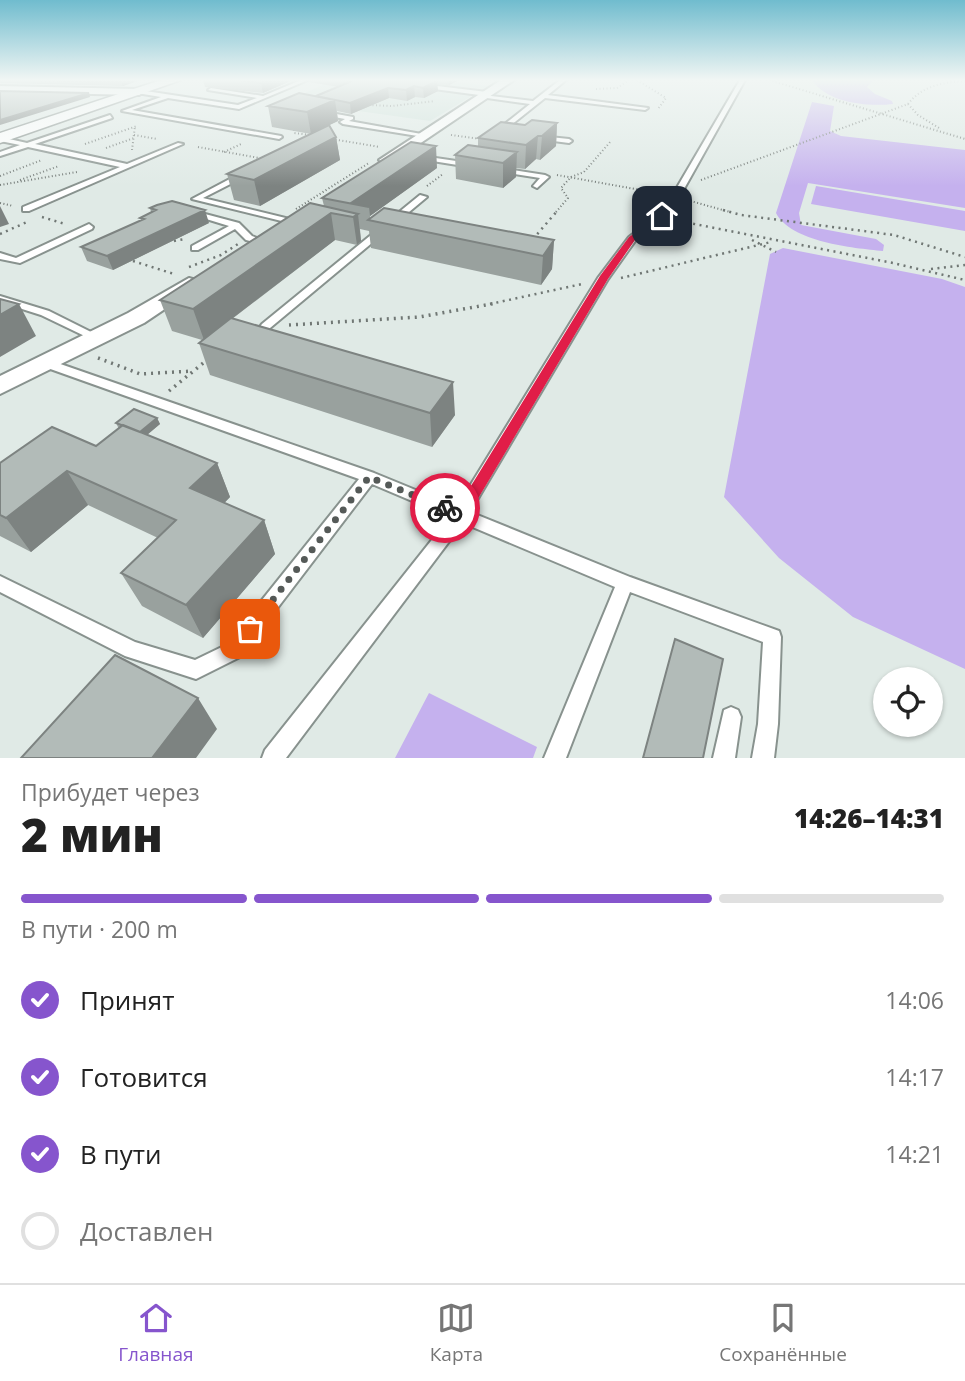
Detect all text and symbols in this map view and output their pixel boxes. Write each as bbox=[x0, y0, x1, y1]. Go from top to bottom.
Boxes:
pin bbox=[632, 186, 692, 246]
icon: home bbox=[643, 197, 681, 235]
courier bbox=[410, 473, 480, 543]
icon: bike bbox=[426, 489, 464, 527]
pin bbox=[220, 599, 280, 659]
icon: bag bbox=[231, 610, 269, 648]
map controls bbox=[873, 667, 943, 737]
button: locate bbox=[873, 667, 943, 737]
text: Прибудет через bbox=[21, 776, 200, 808]
text: 14:26–14:31 bbox=[794, 800, 944, 836]
text: 2 мин bbox=[21, 803, 163, 865]
text: В пути · 200 m bbox=[21, 913, 178, 945]
icon: check bbox=[21, 981, 59, 1019]
text: Принят bbox=[80, 982, 174, 1018]
text: 14:06 bbox=[885, 984, 944, 1016]
icon: check bbox=[21, 1058, 59, 1096]
text: Готовится bbox=[80, 1059, 208, 1095]
text: 14:17 bbox=[885, 1061, 944, 1093]
icon: check bbox=[21, 1135, 59, 1173]
text: В пути bbox=[80, 1136, 161, 1172]
text: 14:21 bbox=[885, 1138, 944, 1170]
text: Доставлен bbox=[80, 1213, 213, 1249]
tab: Главная bbox=[118, 1299, 193, 1367]
tab: Карта bbox=[430, 1299, 483, 1367]
tab: Сохранённые bbox=[719, 1299, 847, 1367]

